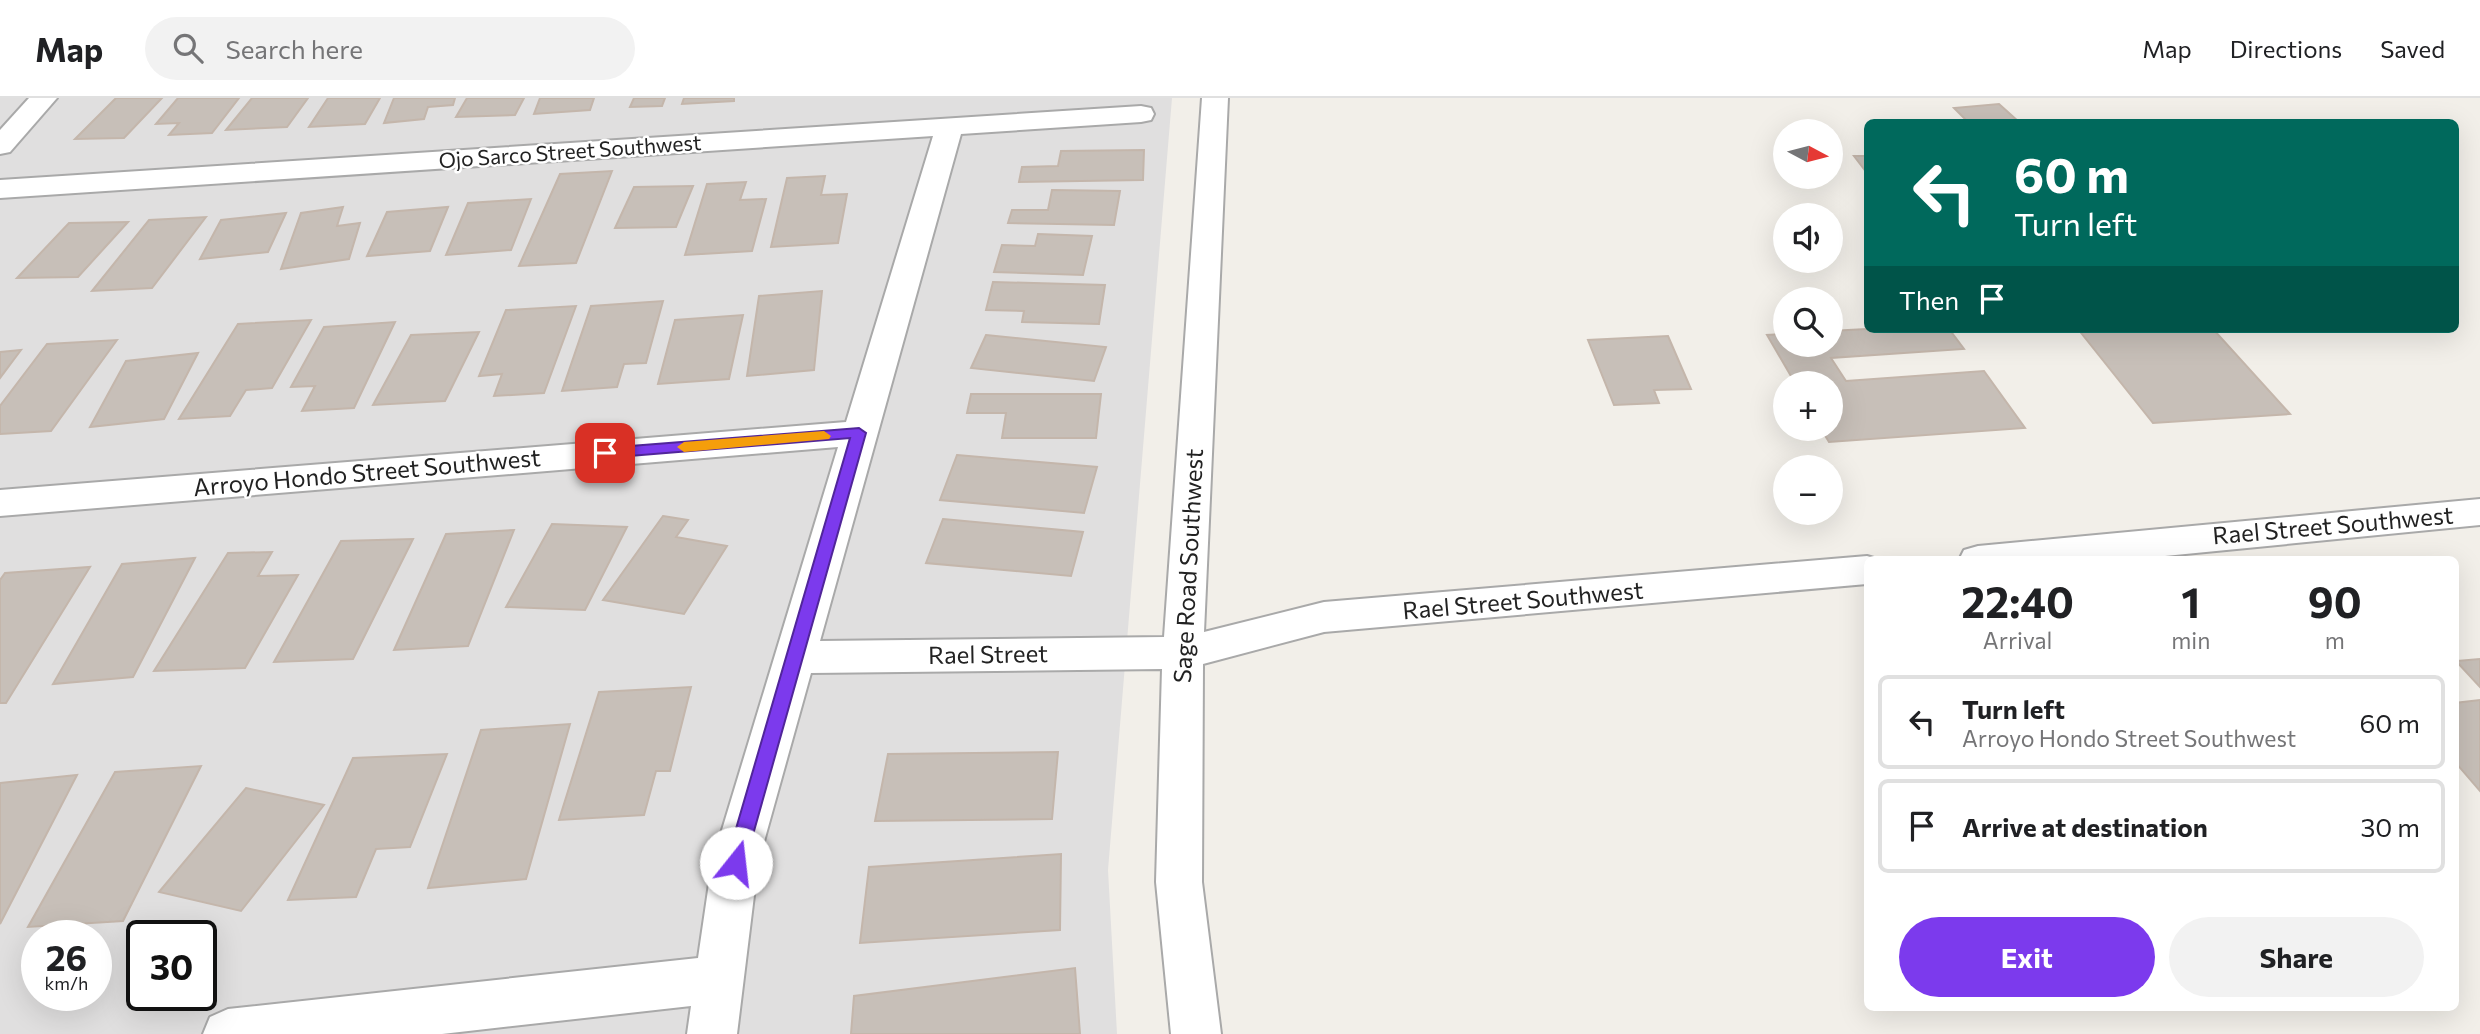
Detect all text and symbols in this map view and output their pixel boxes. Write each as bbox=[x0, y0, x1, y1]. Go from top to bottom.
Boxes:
search box bbox=[145, 17, 635, 80]
text: Map bbox=[35, 28, 103, 69]
icon: search bbox=[169, 29, 207, 67]
text: Search here bbox=[225, 33, 363, 64]
text: Map bbox=[2142, 34, 2192, 63]
text: Directions bbox=[2230, 34, 2342, 63]
text: Saved bbox=[2380, 34, 2445, 63]
north arrow bbox=[1773, 119, 1843, 189]
map controls bbox=[1773, 119, 1843, 525]
street label: Ojo Sarco Street Southwest bbox=[438, 129, 702, 172]
text: 60 m bbox=[2014, 143, 2129, 203]
icon: left bbox=[1899, 147, 1990, 238]
button: sound bbox=[1773, 203, 1843, 273]
text: Turn left bbox=[2014, 203, 2138, 243]
icon: arrive bbox=[1973, 280, 2011, 318]
text: Then bbox=[1899, 284, 1959, 315]
button: search bbox=[1773, 287, 1843, 357]
button: + bbox=[1773, 371, 1843, 441]
pin bbox=[575, 423, 635, 483]
icon: arrive bbox=[586, 434, 624, 472]
street label: Arroyo Hondo Street Southwest bbox=[192, 442, 542, 501]
street label: Sage Road Southwest bbox=[1167, 448, 1208, 684]
button: − bbox=[1773, 455, 1843, 525]
street label: Rael Street Southwest bbox=[2211, 500, 2455, 549]
street label: Rael Street Southwest bbox=[1401, 575, 1645, 624]
text: 22:40 bbox=[1961, 575, 2074, 627]
text: 1 bbox=[2181, 575, 2200, 627]
text: 90 bbox=[2308, 575, 2362, 627]
text: Arrival bbox=[1983, 626, 2052, 654]
text: min bbox=[2171, 626, 2210, 654]
text: m bbox=[2325, 626, 2345, 654]
street label: Rael Street bbox=[928, 638, 1048, 669]
text: Turn left bbox=[1962, 693, 2065, 724]
icon: left bbox=[1903, 703, 1941, 741]
text: 60 m bbox=[2360, 707, 2420, 738]
text: Arroyo Hondo Street Southwest bbox=[1962, 724, 2296, 752]
icon: arrive bbox=[1903, 807, 1941, 845]
text: Arrive at destination bbox=[1962, 811, 2208, 842]
text: 30 m bbox=[2361, 811, 2420, 842]
position arrow bbox=[699, 826, 773, 900]
button: Exit bbox=[1899, 917, 2155, 997]
button: Share bbox=[2169, 917, 2424, 997]
speed limit sign: 30 bbox=[126, 920, 217, 1011]
text: 26 bbox=[46, 935, 87, 978]
text: km/h bbox=[45, 972, 88, 994]

